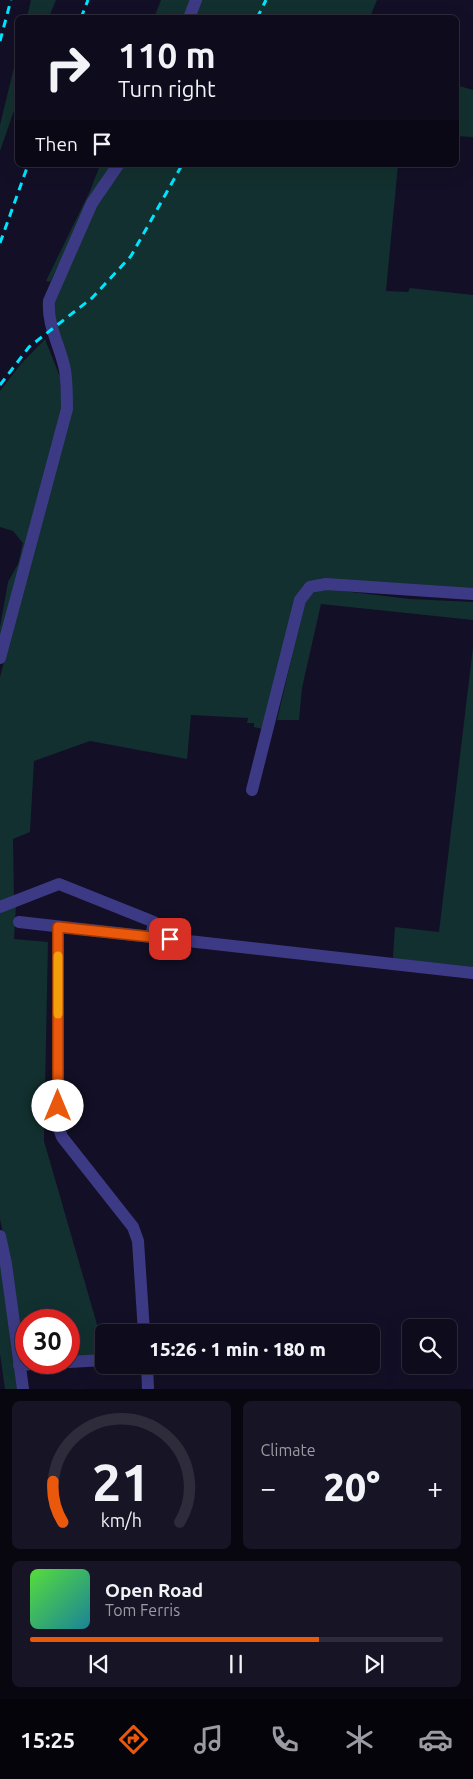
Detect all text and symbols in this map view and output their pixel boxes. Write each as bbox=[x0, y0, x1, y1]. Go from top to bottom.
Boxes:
icon: right bbox=[35, 35, 100, 100]
text: 110 m bbox=[118, 35, 216, 75]
text: Turn right bbox=[118, 76, 216, 101]
icon: arrive bbox=[88, 130, 116, 158]
text: Then bbox=[35, 133, 78, 155]
pin bbox=[149, 918, 191, 960]
icon: arrive bbox=[156, 925, 184, 953]
position arrow bbox=[31, 1079, 83, 1131]
speed limit sign: 30 bbox=[15, 1309, 80, 1374]
map controls bbox=[402, 1319, 457, 1374]
button: search bbox=[402, 1319, 457, 1374]
text: 15:26 · 1 min · 180 m bbox=[149, 1338, 326, 1360]
text: Climate bbox=[261, 1441, 316, 1459]
text: 21 bbox=[92, 1453, 151, 1511]
text: 20° bbox=[323, 1466, 380, 1508]
text: − bbox=[261, 1472, 276, 1503]
text: + bbox=[427, 1472, 443, 1503]
text: km/h bbox=[101, 1510, 142, 1530]
text: Open Road bbox=[105, 1579, 203, 1601]
text: Tom Ferris bbox=[105, 1601, 180, 1619]
icon: previous bbox=[85, 1650, 113, 1678]
icon: pause bbox=[222, 1650, 250, 1678]
icon: next bbox=[360, 1650, 388, 1678]
icon: directions bbox=[116, 1722, 151, 1757]
icon: music bbox=[191, 1722, 226, 1757]
icon: phone bbox=[267, 1722, 302, 1757]
icon: climate bbox=[342, 1722, 377, 1757]
icon: car bbox=[418, 1722, 453, 1757]
text: 15:25 bbox=[20, 1727, 75, 1752]

